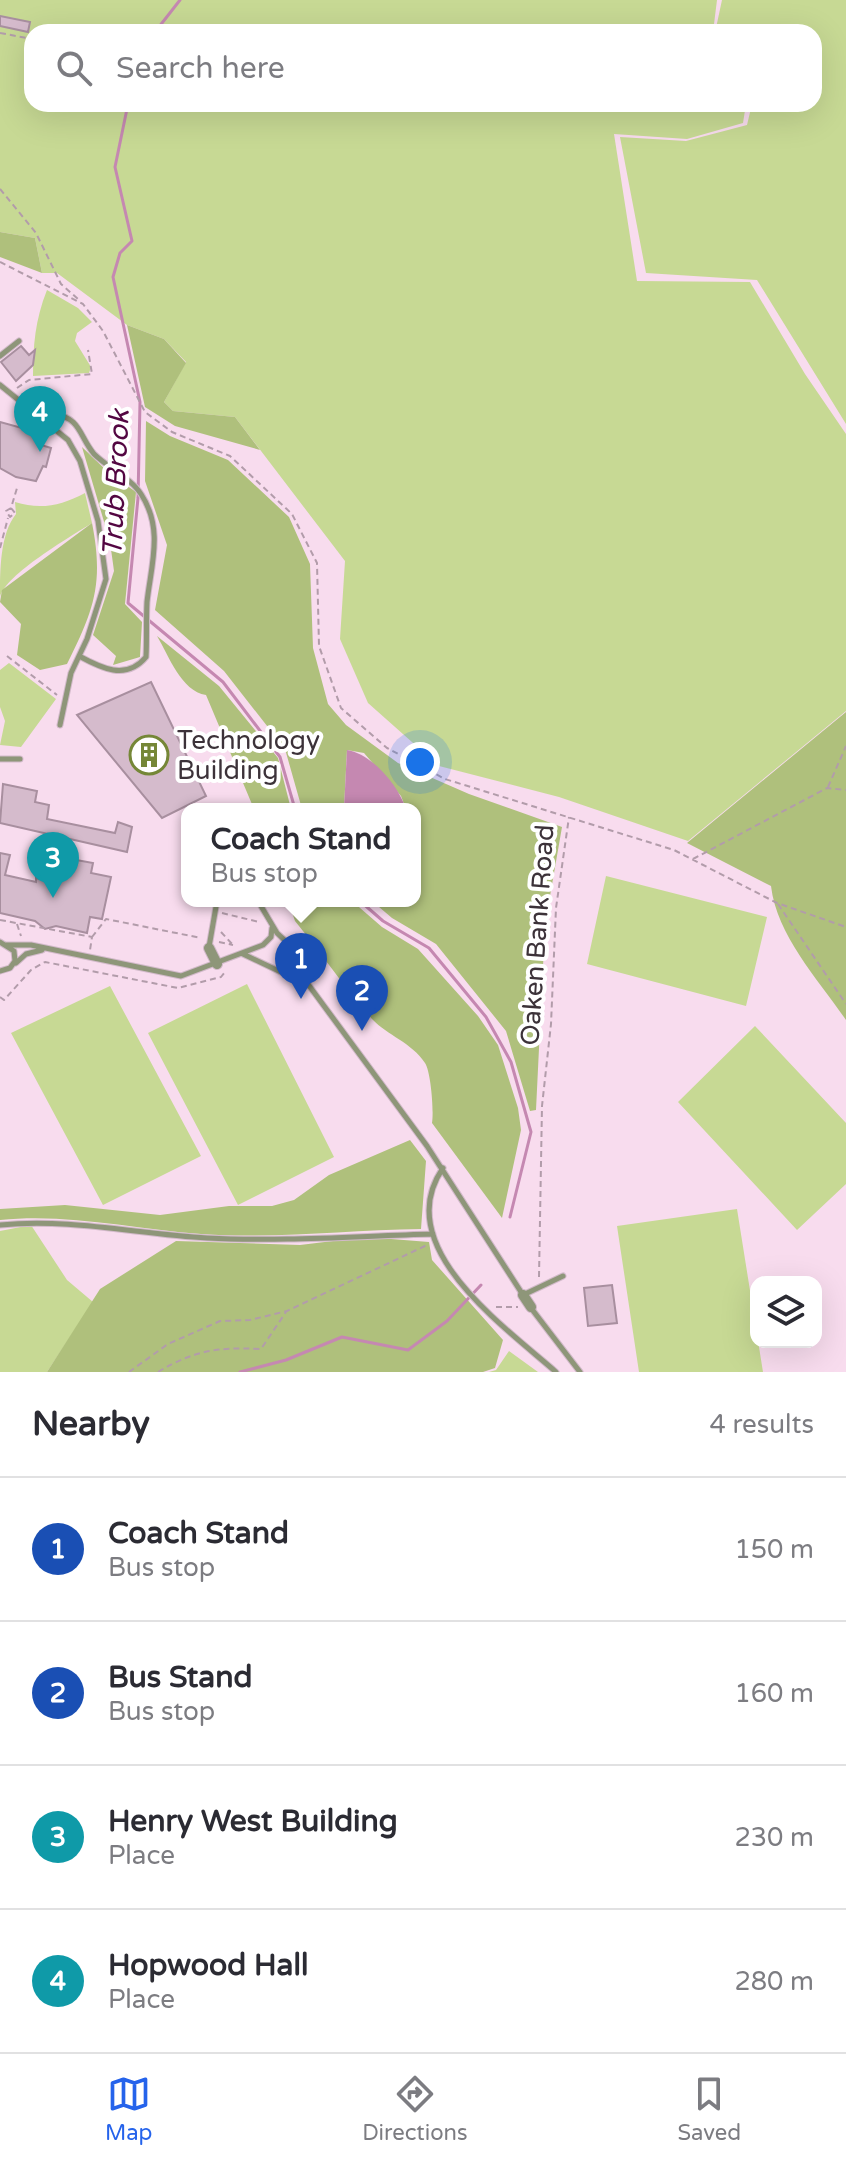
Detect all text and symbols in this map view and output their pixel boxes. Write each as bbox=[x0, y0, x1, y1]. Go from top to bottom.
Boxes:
search box bbox=[24, 24, 822, 112]
icon: search bbox=[52, 46, 96, 90]
text: Search here bbox=[116, 50, 285, 87]
pin: 4 bbox=[14, 386, 66, 452]
water label: Trub Brook bbox=[95, 407, 137, 557]
place label: Technology Building bbox=[177, 725, 320, 786]
building icon: Technology Building bbox=[128, 734, 170, 776]
your location bbox=[400, 742, 440, 782]
popup bbox=[181, 803, 421, 907]
text: Coach Stand bbox=[211, 821, 391, 858]
street label: Oaken Bank Road bbox=[514, 823, 561, 1047]
pin: 3 bbox=[27, 832, 79, 898]
text: Bus stop bbox=[211, 858, 318, 889]
pin: 1 bbox=[275, 933, 327, 999]
pin: 2 bbox=[336, 965, 388, 1031]
map controls bbox=[750, 1276, 822, 1348]
button: layers bbox=[750, 1276, 822, 1348]
text: Nearby bbox=[32, 1404, 150, 1445]
text: 4 results bbox=[709, 1409, 814, 1440]
text: Coach Stand bbox=[108, 1515, 289, 1552]
text: 1 bbox=[50, 1534, 66, 1565]
text: 150 m bbox=[734, 1534, 814, 1565]
text: Bus stop bbox=[108, 1552, 215, 1583]
text: Bus Stand bbox=[108, 1659, 252, 1696]
text: 2 bbox=[50, 1678, 66, 1709]
text: 160 m bbox=[734, 1678, 814, 1709]
text: Bus stop bbox=[108, 1696, 215, 1727]
text: Henry West Building bbox=[108, 1803, 398, 1840]
text: 3 bbox=[50, 1822, 66, 1853]
text: 230 m bbox=[734, 1822, 814, 1853]
text: Place bbox=[108, 1840, 175, 1871]
text: Hopwood Hall bbox=[108, 1947, 308, 1984]
text: 4 bbox=[50, 1966, 66, 1997]
text: 280 m bbox=[734, 1966, 814, 1997]
text: Place bbox=[108, 1984, 175, 2015]
tab: Map bbox=[105, 2072, 152, 2146]
tab: Directions bbox=[362, 2072, 468, 2146]
tab: Saved bbox=[677, 2072, 741, 2146]

